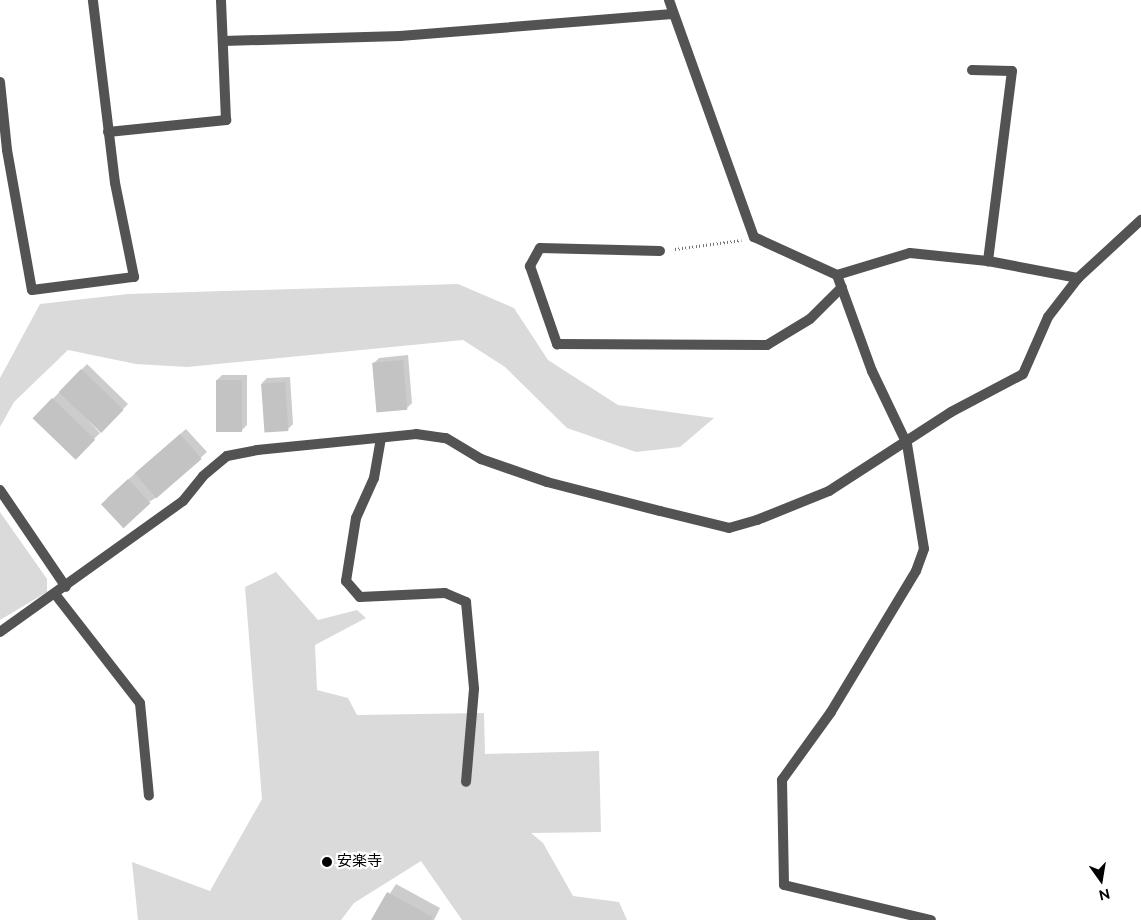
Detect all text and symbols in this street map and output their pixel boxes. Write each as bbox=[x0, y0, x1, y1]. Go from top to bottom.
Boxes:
place label: 安楽寺 bbox=[337, 853, 382, 871]
north arrow bbox=[1076, 855, 1126, 905]
marker: 安楽寺 bbox=[321, 856, 333, 868]
text: N bbox=[1097, 886, 1111, 904]

